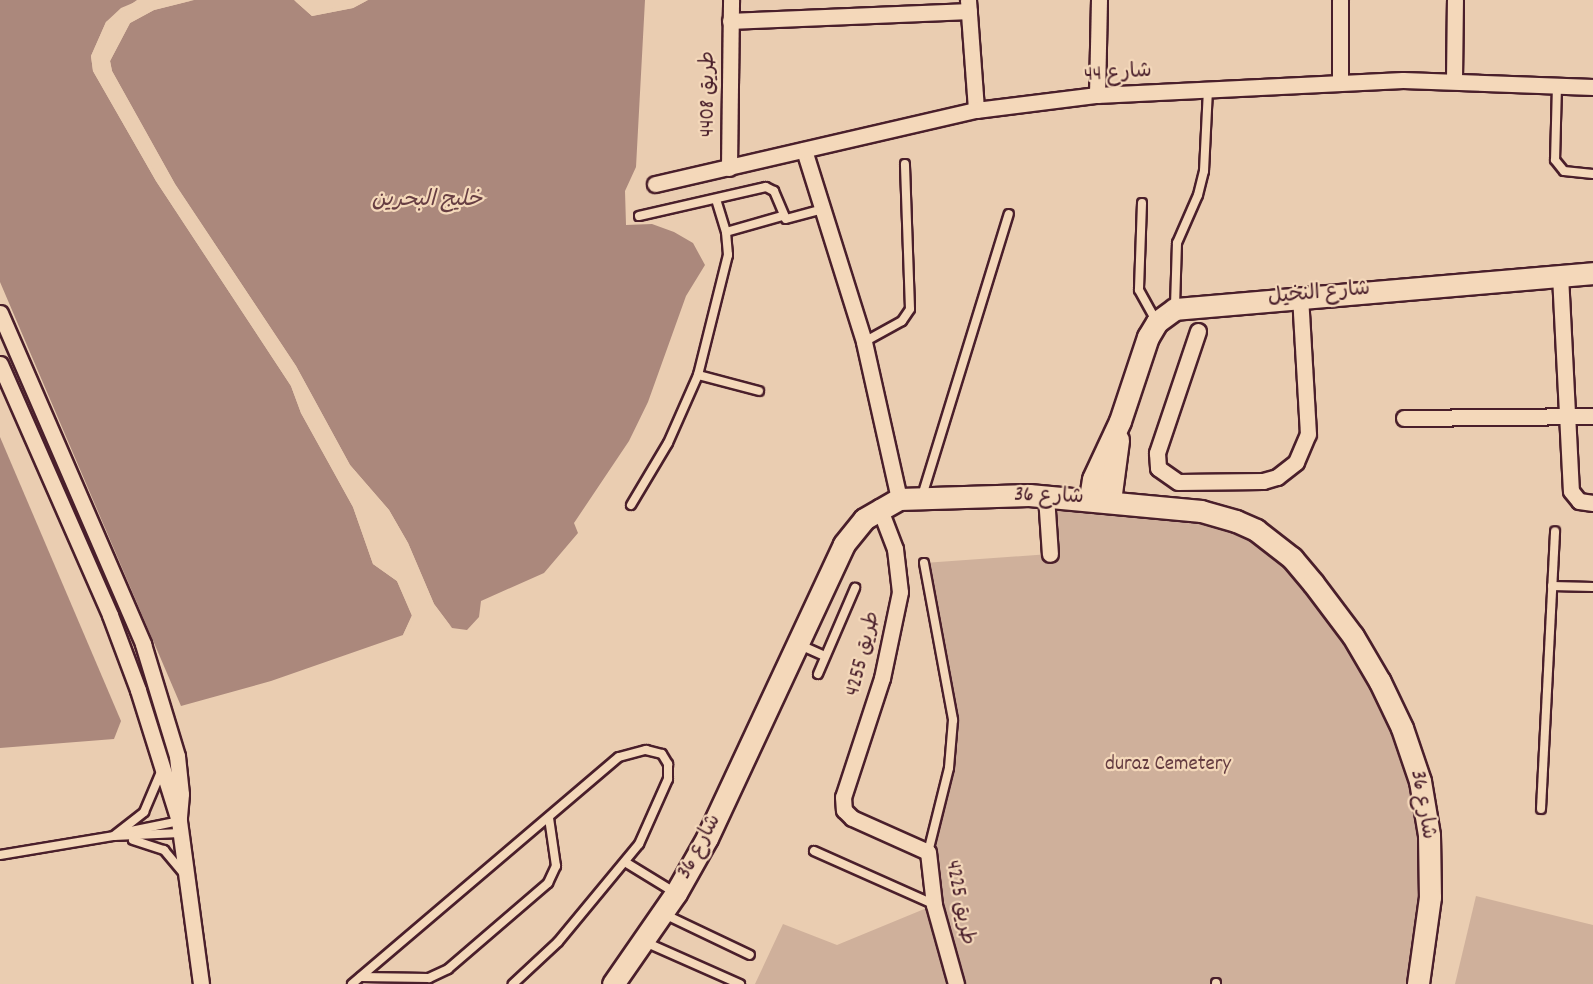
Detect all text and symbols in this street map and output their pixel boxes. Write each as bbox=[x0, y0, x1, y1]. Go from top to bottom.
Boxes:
street label: طريق 4408 bbox=[696, 51, 722, 137]
street label: شارع 44 bbox=[1083, 59, 1153, 89]
water label: خليج البحرين bbox=[372, 188, 482, 214]
street label: شارع النخيل bbox=[1267, 277, 1371, 311]
street label: شارع 36 bbox=[1014, 483, 1084, 511]
street label: طريق 4255 bbox=[841, 609, 887, 699]
park label: duraz Cemetery bbox=[1105, 752, 1231, 778]
street label: شارع 36 bbox=[1404, 768, 1440, 842]
street label: شارع 36 bbox=[672, 810, 728, 884]
street label: طريق 4225 bbox=[938, 859, 980, 947]

